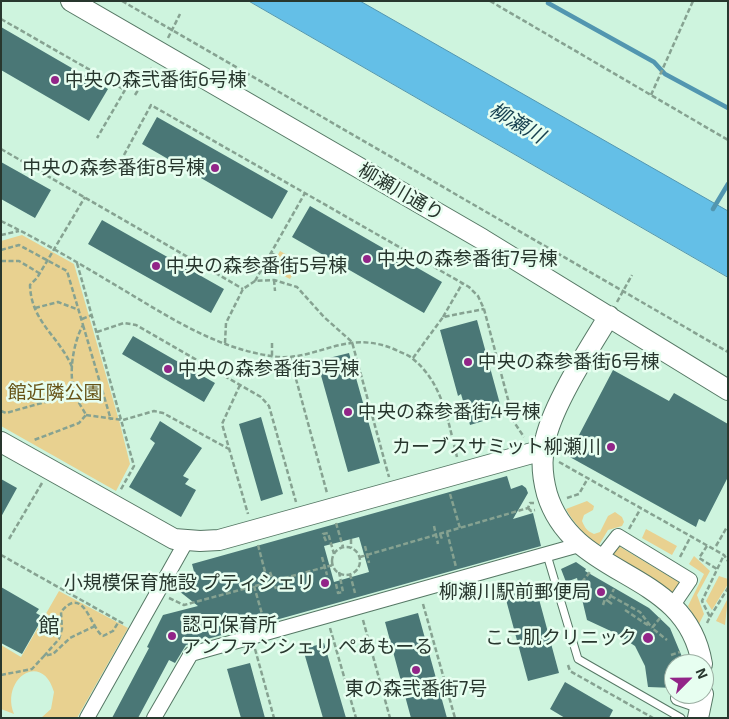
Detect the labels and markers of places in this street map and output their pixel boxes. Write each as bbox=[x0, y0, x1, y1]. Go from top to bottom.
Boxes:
place label: 中央の森弐番街6号棟 bbox=[65, 69, 247, 91]
marker: 中央の森弐番街6号棟 bbox=[49, 74, 61, 86]
place label: 中央の森参番街8号棟 bbox=[22, 157, 205, 179]
marker: 中央の森参番街8号棟 bbox=[209, 162, 221, 174]
place label: 中央の森参番街7号棟 bbox=[377, 248, 558, 270]
marker: 中央の森参番街7号棟 bbox=[361, 253, 373, 265]
place label: 中央の森参番街5号棟 bbox=[166, 255, 347, 277]
marker: 中央の森参番街5号棟 bbox=[150, 260, 162, 272]
place label: 中央の森参番街6号棟 bbox=[478, 351, 660, 373]
marker: 中央の森参番街6号棟 bbox=[462, 356, 474, 368]
place label: 中央の森参番街3号棟 bbox=[178, 358, 360, 380]
marker: 中央の森参番街3号棟 bbox=[162, 363, 174, 375]
place label: 中央の森参番街4号棟 bbox=[358, 401, 541, 423]
marker: 中央の森参番街4号棟 bbox=[342, 406, 354, 418]
place label: カーブスサミット柳瀬川 bbox=[392, 436, 601, 458]
marker: カーブスサミット柳瀬川 bbox=[605, 441, 617, 453]
place label: 小規模保育施設 プティシェリ bbox=[64, 572, 315, 594]
marker: 小規模保育施設 プティシェリ bbox=[319, 577, 331, 589]
place label: 柳瀬川駅前郵便局 bbox=[439, 581, 591, 603]
marker: 柳瀬川駅前郵便局 bbox=[595, 586, 607, 598]
place label: 認可保育所 アンファンシェリ ぺあもーる bbox=[182, 614, 433, 658]
place label: ここ肌クリニック bbox=[485, 627, 637, 649]
marker: 認可保育所 アンファンシェリ ぺあもーる bbox=[166, 630, 178, 642]
marker: ここ肌クリニック bbox=[641, 631, 655, 645]
marker: 東の森弐番街7号 bbox=[410, 664, 422, 676]
place label: 東の森弐番街7号 bbox=[345, 678, 487, 700]

